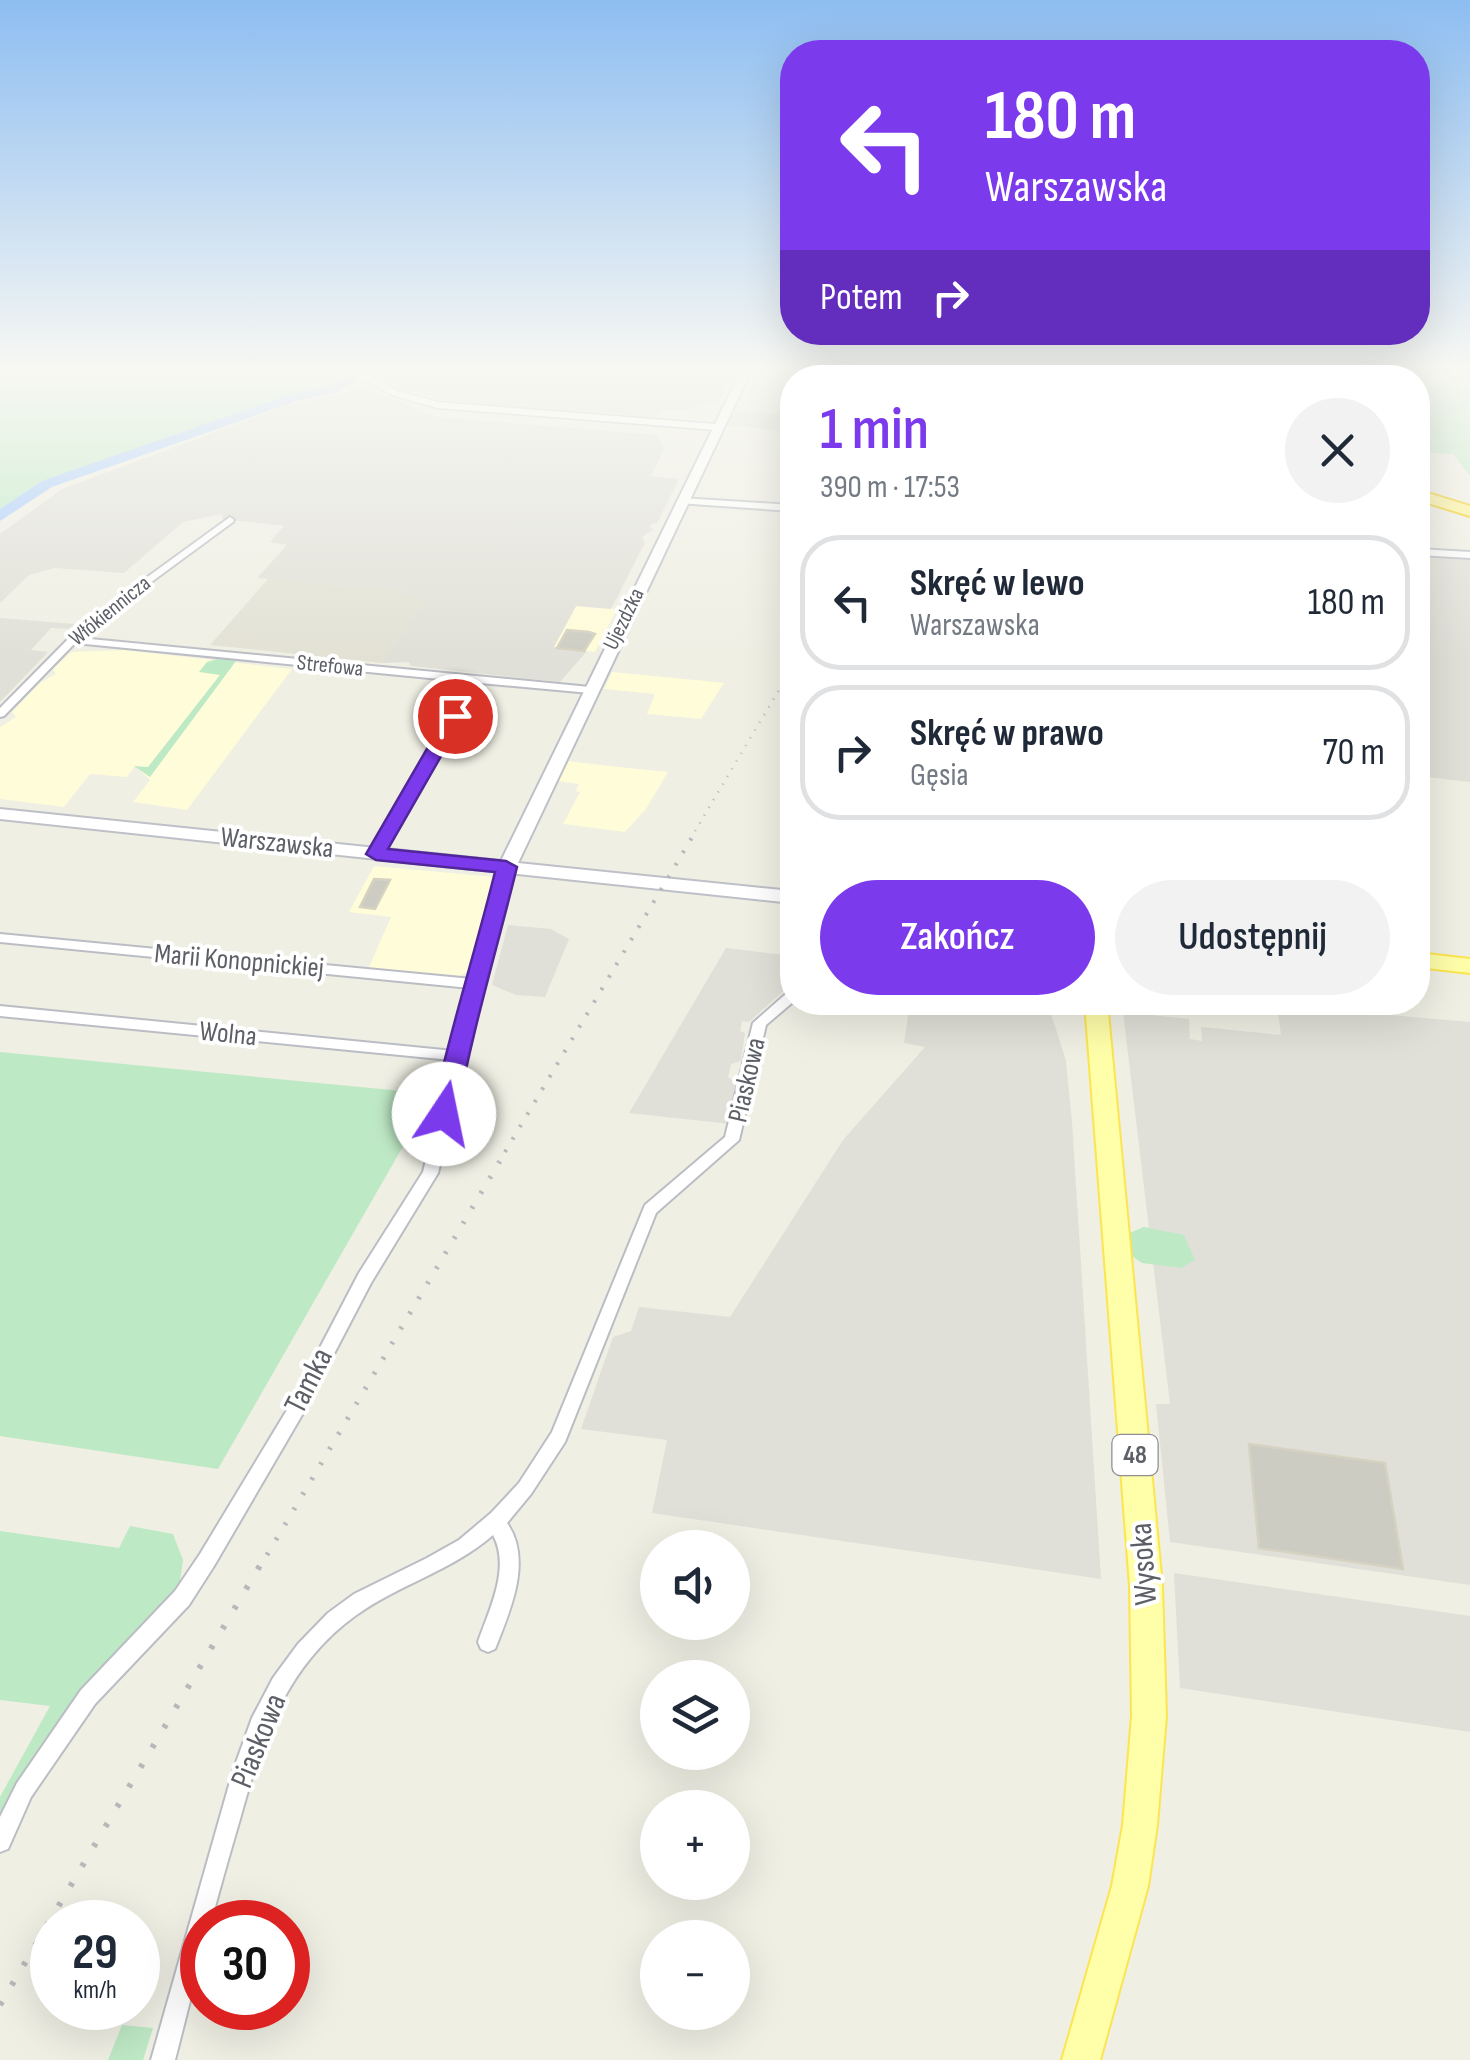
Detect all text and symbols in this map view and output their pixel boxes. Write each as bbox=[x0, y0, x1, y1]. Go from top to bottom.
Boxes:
text: 180 m bbox=[985, 75, 1136, 159]
icon: left bbox=[820, 80, 950, 210]
text: Warszawska bbox=[985, 160, 1167, 215]
icon: right bbox=[923, 270, 978, 325]
text: Potem bbox=[820, 275, 903, 320]
text: 1 min bbox=[820, 394, 929, 466]
button: close bbox=[1285, 398, 1390, 503]
text: 390 m · 17:53 bbox=[820, 468, 960, 507]
text: Skręć w lewo bbox=[910, 561, 1085, 606]
street label: Włókiennicza bbox=[64, 570, 156, 652]
icon: left bbox=[825, 575, 880, 630]
text: 180 m bbox=[1308, 580, 1385, 625]
street label: Ujezdzka bbox=[598, 584, 650, 654]
text: Warszawska bbox=[910, 606, 1040, 645]
street label: Strefowa bbox=[296, 649, 364, 683]
pin bbox=[413, 674, 498, 759]
icon: arrive bbox=[428, 689, 483, 744]
text: Skręć w prawo bbox=[910, 711, 1104, 756]
icon: right bbox=[825, 725, 880, 780]
text: 70 m bbox=[1323, 730, 1385, 775]
text: Gęsia bbox=[910, 756, 969, 795]
street label: Warszawska bbox=[219, 821, 335, 865]
button: Zakończ bbox=[820, 880, 1095, 995]
button: Udostępnij bbox=[1115, 880, 1390, 995]
street label: Marii Konopnickiej bbox=[153, 937, 325, 985]
street label: Wolna bbox=[198, 1015, 258, 1053]
street label: Piaskowa bbox=[721, 1035, 773, 1125]
position arrow bbox=[392, 1062, 496, 1166]
street label: Tamka bbox=[276, 1342, 342, 1420]
road number: 48 bbox=[1112, 1435, 1158, 1475]
street label: Wysoka bbox=[1122, 1522, 1166, 1606]
map controls bbox=[640, 1530, 750, 2030]
button: sound bbox=[640, 1530, 750, 1640]
button: layers bbox=[640, 1660, 750, 1770]
street label: Piaskowa bbox=[223, 1688, 295, 1794]
button: + bbox=[640, 1790, 750, 1900]
speed limit sign: 30 bbox=[180, 1900, 310, 2030]
button: − bbox=[640, 1920, 750, 2030]
text: 29 bbox=[72, 1923, 118, 1983]
text: km/h bbox=[73, 1975, 117, 2006]

